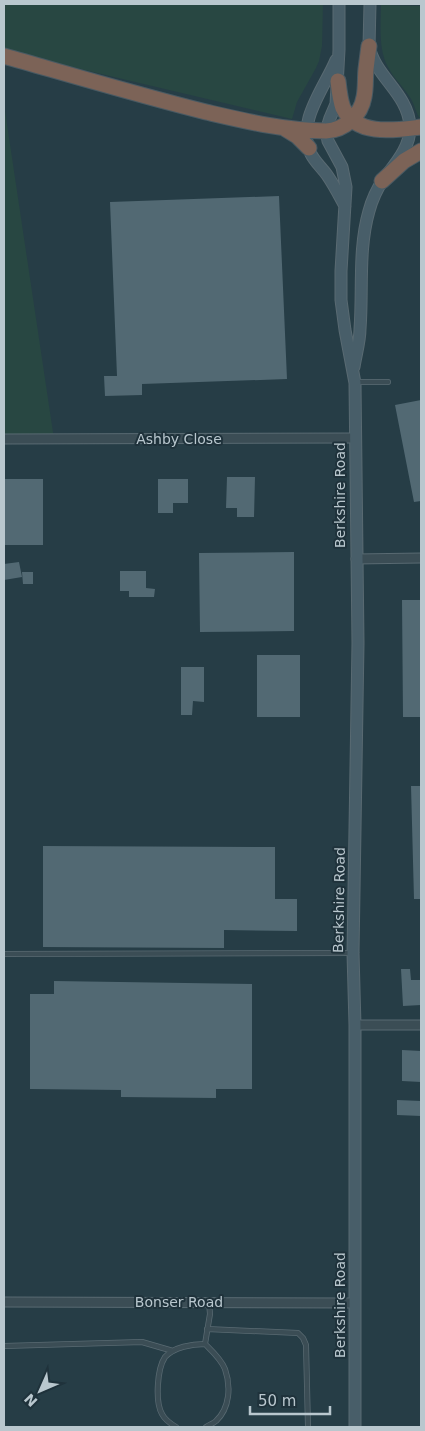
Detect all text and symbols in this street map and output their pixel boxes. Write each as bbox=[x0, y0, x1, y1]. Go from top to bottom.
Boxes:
street label: Ashby Close bbox=[136, 431, 222, 447]
street label: Berkshire Road bbox=[332, 442, 348, 548]
street label: Berkshire Road bbox=[330, 847, 348, 953]
street label: Berkshire Road bbox=[332, 1252, 348, 1358]
street label: Bonser Road bbox=[135, 1294, 223, 1310]
north arrow bbox=[15, 1366, 65, 1416]
scale bar bbox=[250, 1384, 330, 1416]
text: N bbox=[21, 1390, 41, 1410]
text: 50 m bbox=[258, 1392, 296, 1410]

